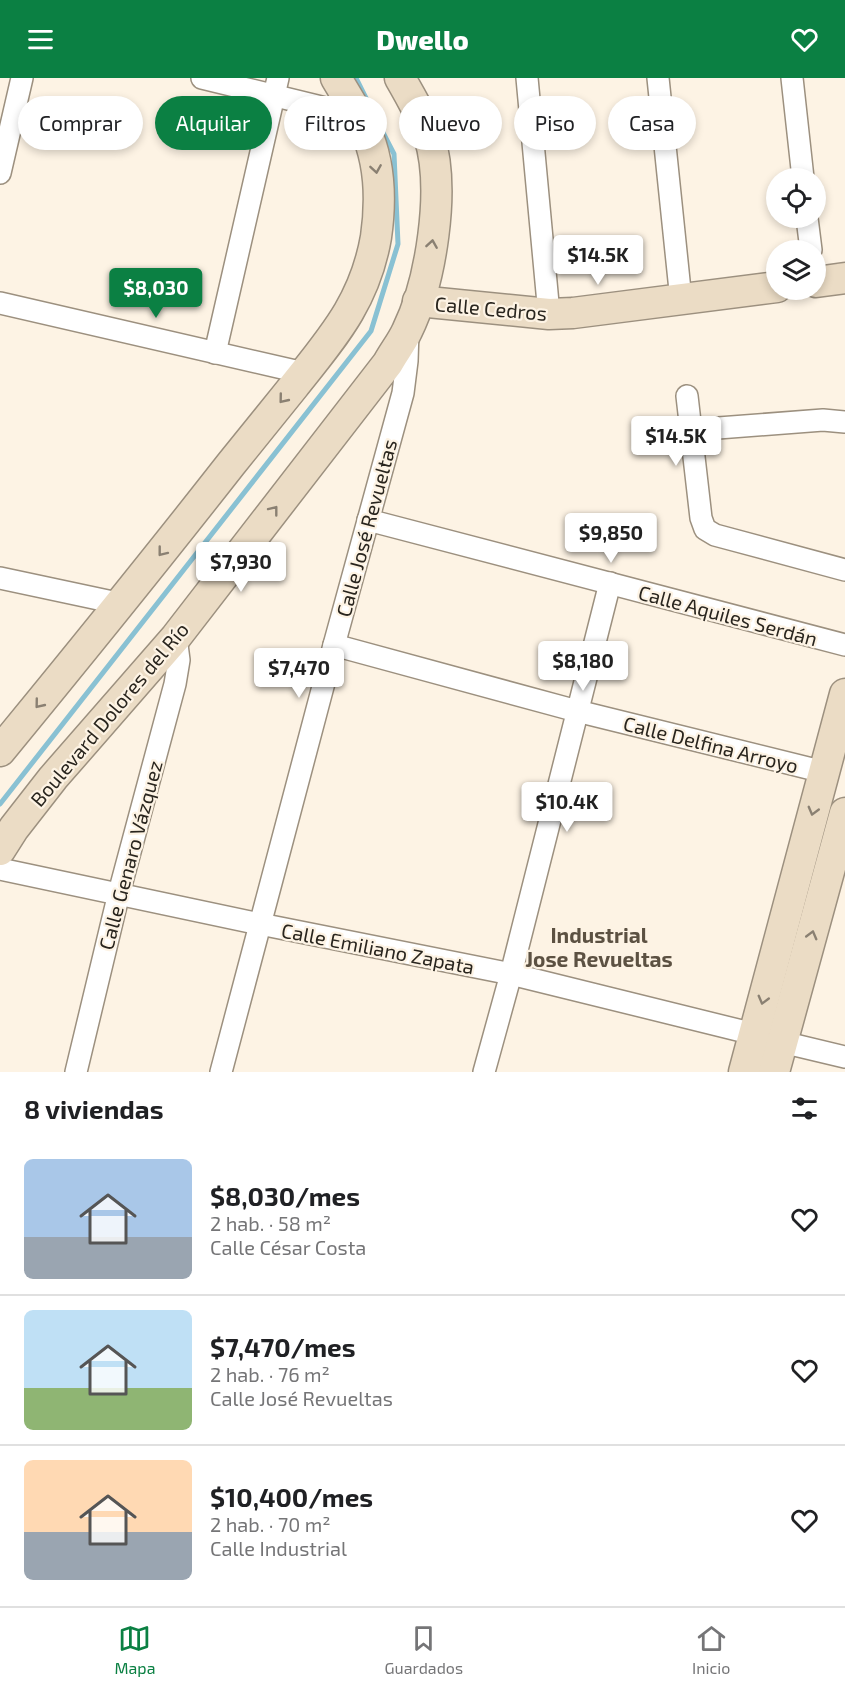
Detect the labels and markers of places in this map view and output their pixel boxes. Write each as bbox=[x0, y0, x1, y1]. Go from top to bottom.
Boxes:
pin: $14.5K bbox=[549, 235, 647, 286]
pin: $8,030 bbox=[107, 268, 205, 319]
pin: $14.5K bbox=[627, 416, 725, 467]
pin: $9,850 bbox=[562, 513, 660, 564]
pin: $7,930 bbox=[192, 542, 290, 593]
pin: $8,180 bbox=[534, 641, 632, 692]
pin: $7,470 bbox=[250, 648, 348, 699]
pin: $10.4K bbox=[518, 782, 616, 833]

